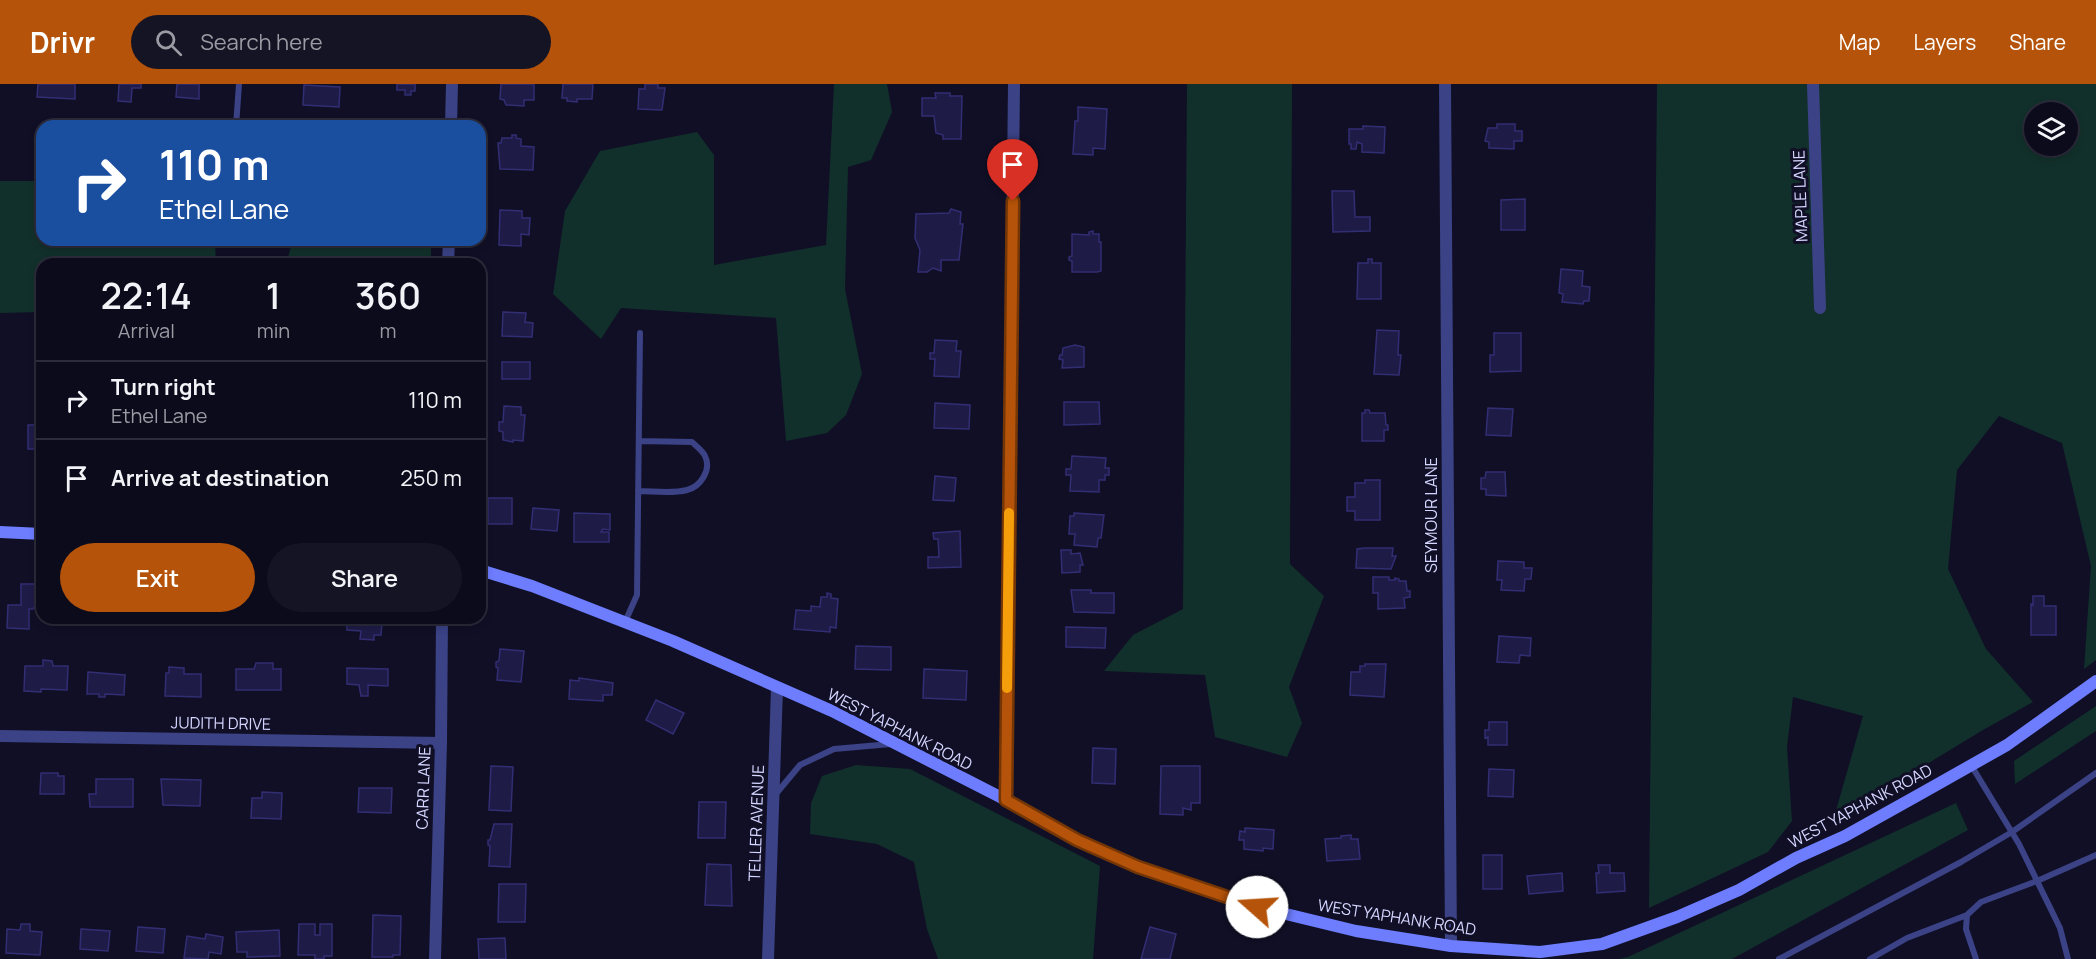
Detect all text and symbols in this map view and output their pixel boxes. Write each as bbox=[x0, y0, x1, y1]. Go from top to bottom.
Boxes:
search box bbox=[131, 15, 551, 69]
text: Drivr bbox=[30, 23, 95, 61]
icon: search bbox=[152, 26, 185, 59]
text: Search here bbox=[200, 27, 323, 57]
text: Map bbox=[1839, 28, 1880, 56]
text: Layers bbox=[1913, 28, 1976, 56]
text: Share bbox=[2009, 28, 2066, 56]
map controls bbox=[2024, 102, 2078, 156]
button: layers bbox=[2024, 102, 2078, 156]
text: 110 m bbox=[159, 135, 270, 193]
pin bbox=[987, 139, 1038, 201]
icon: right bbox=[60, 144, 138, 222]
icon: arrive bbox=[996, 148, 1029, 181]
street label: MAPLE LANE bbox=[1787, 150, 1813, 242]
text: Ethel Lane bbox=[159, 190, 289, 227]
text: 22:14 bbox=[101, 271, 192, 320]
text: 1 bbox=[266, 271, 281, 320]
text: 360 bbox=[355, 271, 421, 320]
text: Arrival bbox=[118, 317, 175, 344]
text: min bbox=[257, 317, 290, 344]
text: m bbox=[380, 317, 397, 344]
text: Turn right bbox=[111, 372, 216, 402]
icon: right bbox=[60, 384, 93, 417]
text: 110 m bbox=[408, 385, 462, 415]
text: Ethel Lane bbox=[111, 402, 207, 429]
street label: SEYMOUR LANE bbox=[1420, 457, 1442, 573]
icon: arrive bbox=[60, 462, 93, 495]
text: Arrive at destination bbox=[111, 463, 329, 493]
text: 250 m bbox=[400, 463, 462, 493]
button: Exit bbox=[60, 543, 255, 612]
button: Share bbox=[267, 543, 462, 612]
street label: WEST YAPHANK ROAD bbox=[824, 683, 976, 775]
street label: JUDITH DRIVE bbox=[171, 711, 271, 735]
street label: CARR LANE bbox=[411, 746, 435, 830]
street label: WEST YAPHANK ROAD bbox=[1784, 759, 1936, 853]
street label: TELLER AVENUE bbox=[743, 764, 769, 882]
position arrow bbox=[1225, 875, 1289, 939]
street label: WEST YAPHANK ROAD bbox=[1316, 894, 1478, 940]

